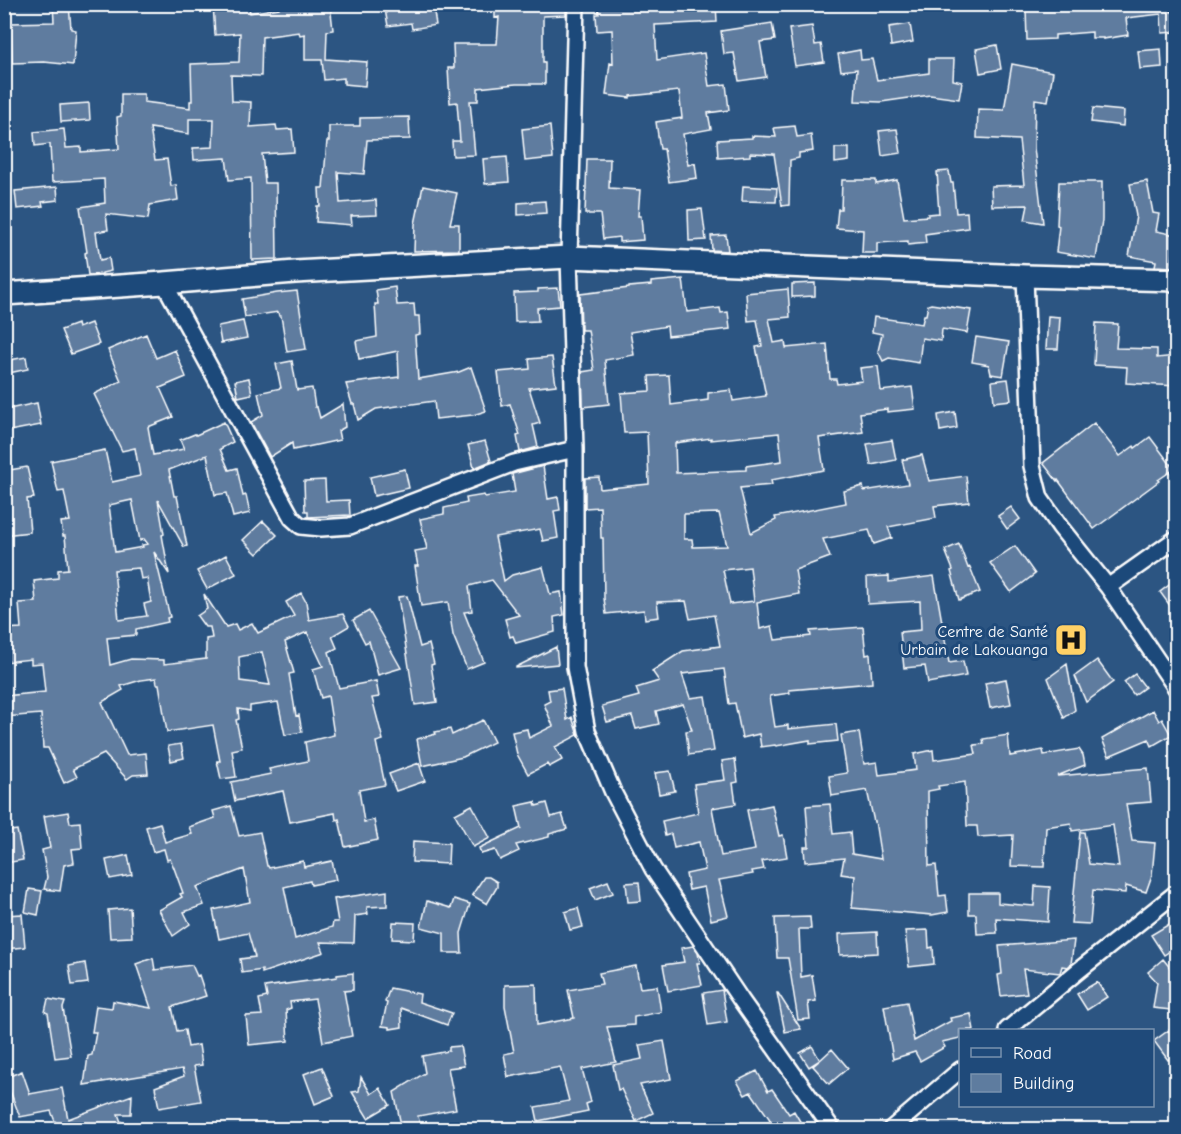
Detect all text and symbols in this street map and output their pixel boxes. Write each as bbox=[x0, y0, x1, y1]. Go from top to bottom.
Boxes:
hospital icon: Centre de Santé Urbain de Lakouanga bbox=[1053, 622, 1089, 658]
place label: Centre de Santé Urbain de Lakouanga bbox=[900, 623, 1048, 659]
legend bbox=[959, 1029, 1154, 1107]
text: Road bbox=[1013, 1043, 1052, 1064]
text: Building bbox=[1013, 1073, 1075, 1094]

